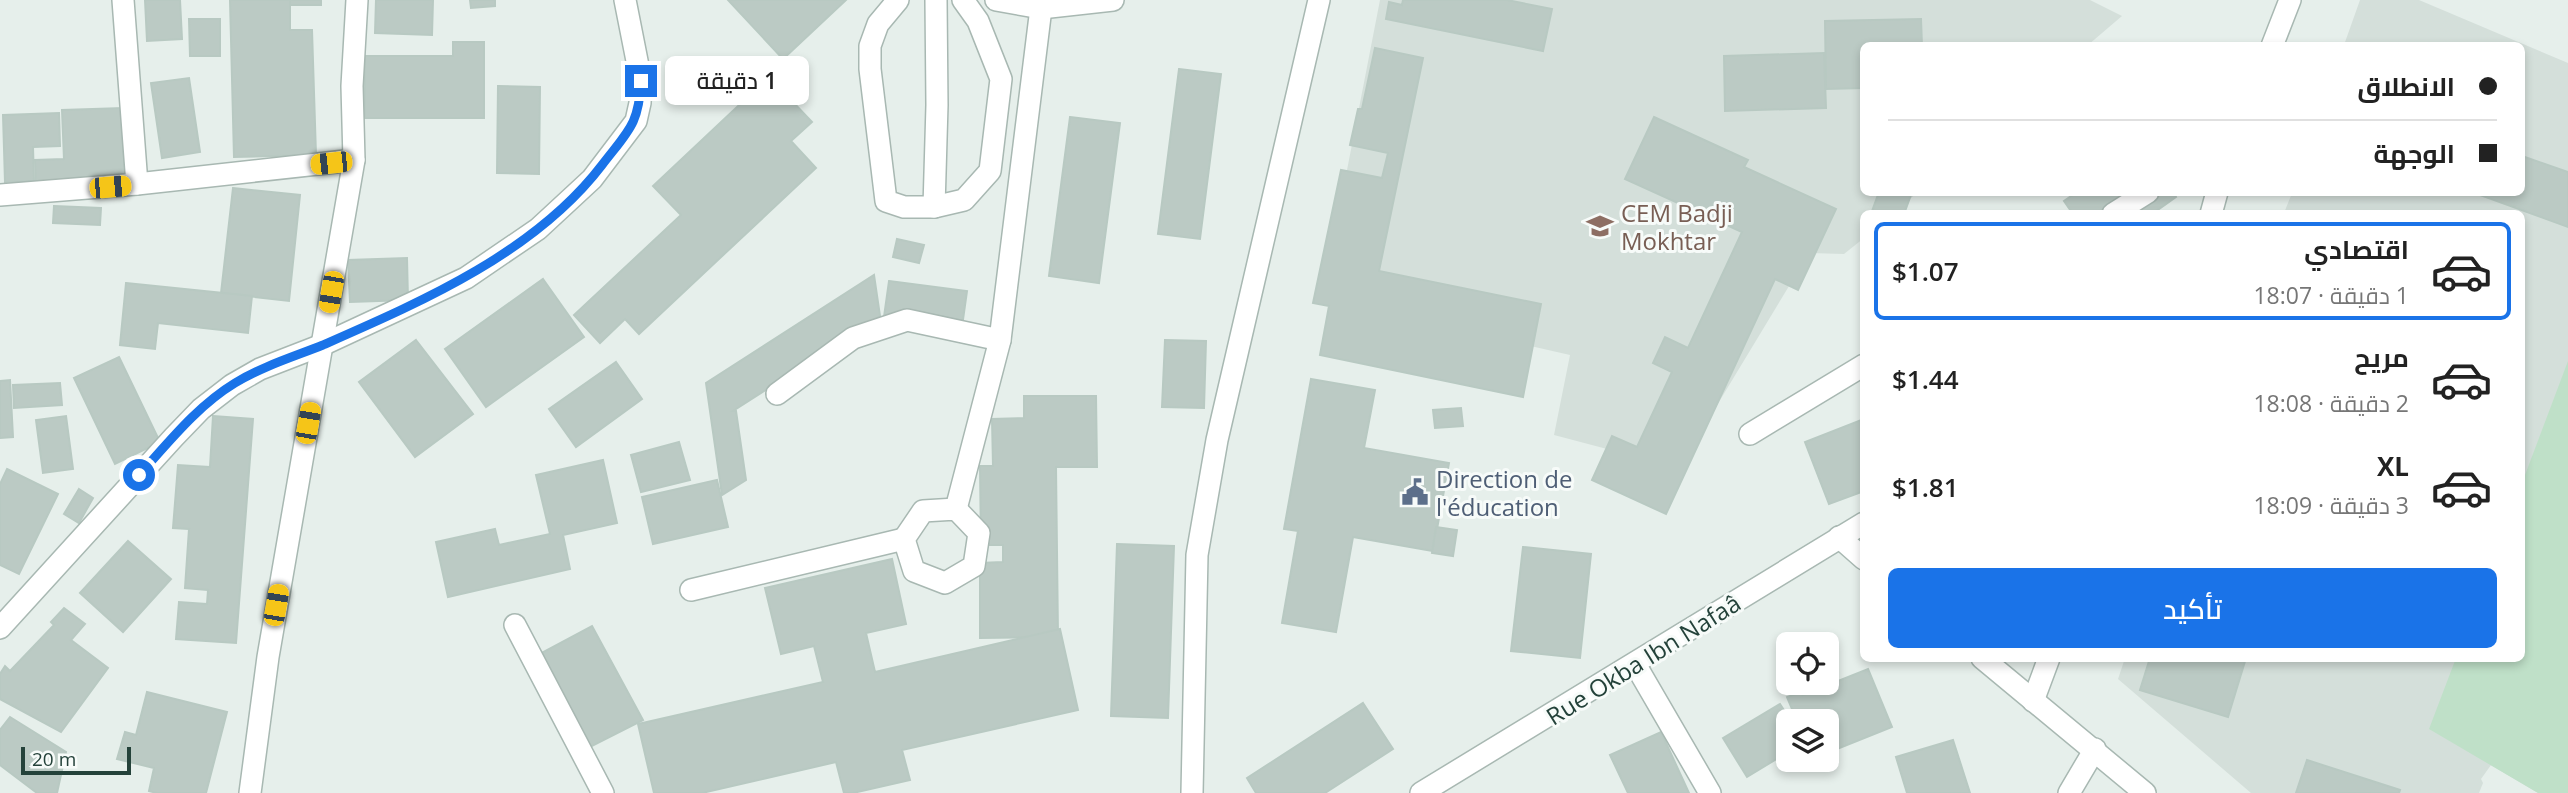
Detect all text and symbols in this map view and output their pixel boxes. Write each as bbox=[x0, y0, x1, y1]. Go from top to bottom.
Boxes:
callout: 1 دقيقة bbox=[666, 56, 809, 106]
text: 1 دقيقة bbox=[697, 64, 777, 96]
route end bbox=[625, 65, 657, 97]
text: الانطلاق bbox=[2357, 68, 2455, 104]
text: الوجهة bbox=[2374, 135, 2455, 171]
car bbox=[310, 150, 353, 176]
car bbox=[89, 175, 132, 199]
place label: CEM Badji Mokhtar bbox=[1621, 196, 1733, 257]
school or university icon: CEM Badji Mokhtar bbox=[1585, 211, 1615, 241]
text: اقتصادي bbox=[2304, 231, 2409, 267]
icon: car bbox=[2430, 240, 2493, 303]
text: $1.07 bbox=[1892, 253, 1959, 289]
car bbox=[318, 269, 345, 315]
text: 1 دقيقة · 18:07 bbox=[2253, 279, 2409, 311]
text: مريح bbox=[2354, 339, 2409, 375]
icon: car bbox=[2430, 348, 2493, 411]
text: $1.44 bbox=[1892, 361, 1959, 397]
text: 2 دقيقة · 18:08 bbox=[2253, 387, 2409, 419]
car bbox=[295, 400, 322, 446]
text: XL bbox=[2377, 448, 2409, 484]
icon: car bbox=[2430, 456, 2493, 519]
route start bbox=[123, 459, 155, 491]
place label: Direction de l'éducation bbox=[1436, 462, 1572, 523]
text: $1.81 bbox=[1892, 469, 1959, 505]
public building icon: Direction de l'éducation bbox=[1400, 477, 1430, 507]
text: 3 دقيقة · 18:09 bbox=[2253, 489, 2409, 521]
button: تأكيد bbox=[1888, 568, 2497, 648]
car bbox=[263, 582, 290, 628]
street label: Rue Okba Ibn Nafaâ bbox=[1540, 586, 1746, 732]
map controls bbox=[1776, 632, 1839, 772]
button: locate bbox=[1776, 632, 1839, 695]
button: layers bbox=[1776, 709, 1839, 772]
scale bar bbox=[21, 744, 131, 776]
text: 20 m bbox=[32, 746, 76, 772]

